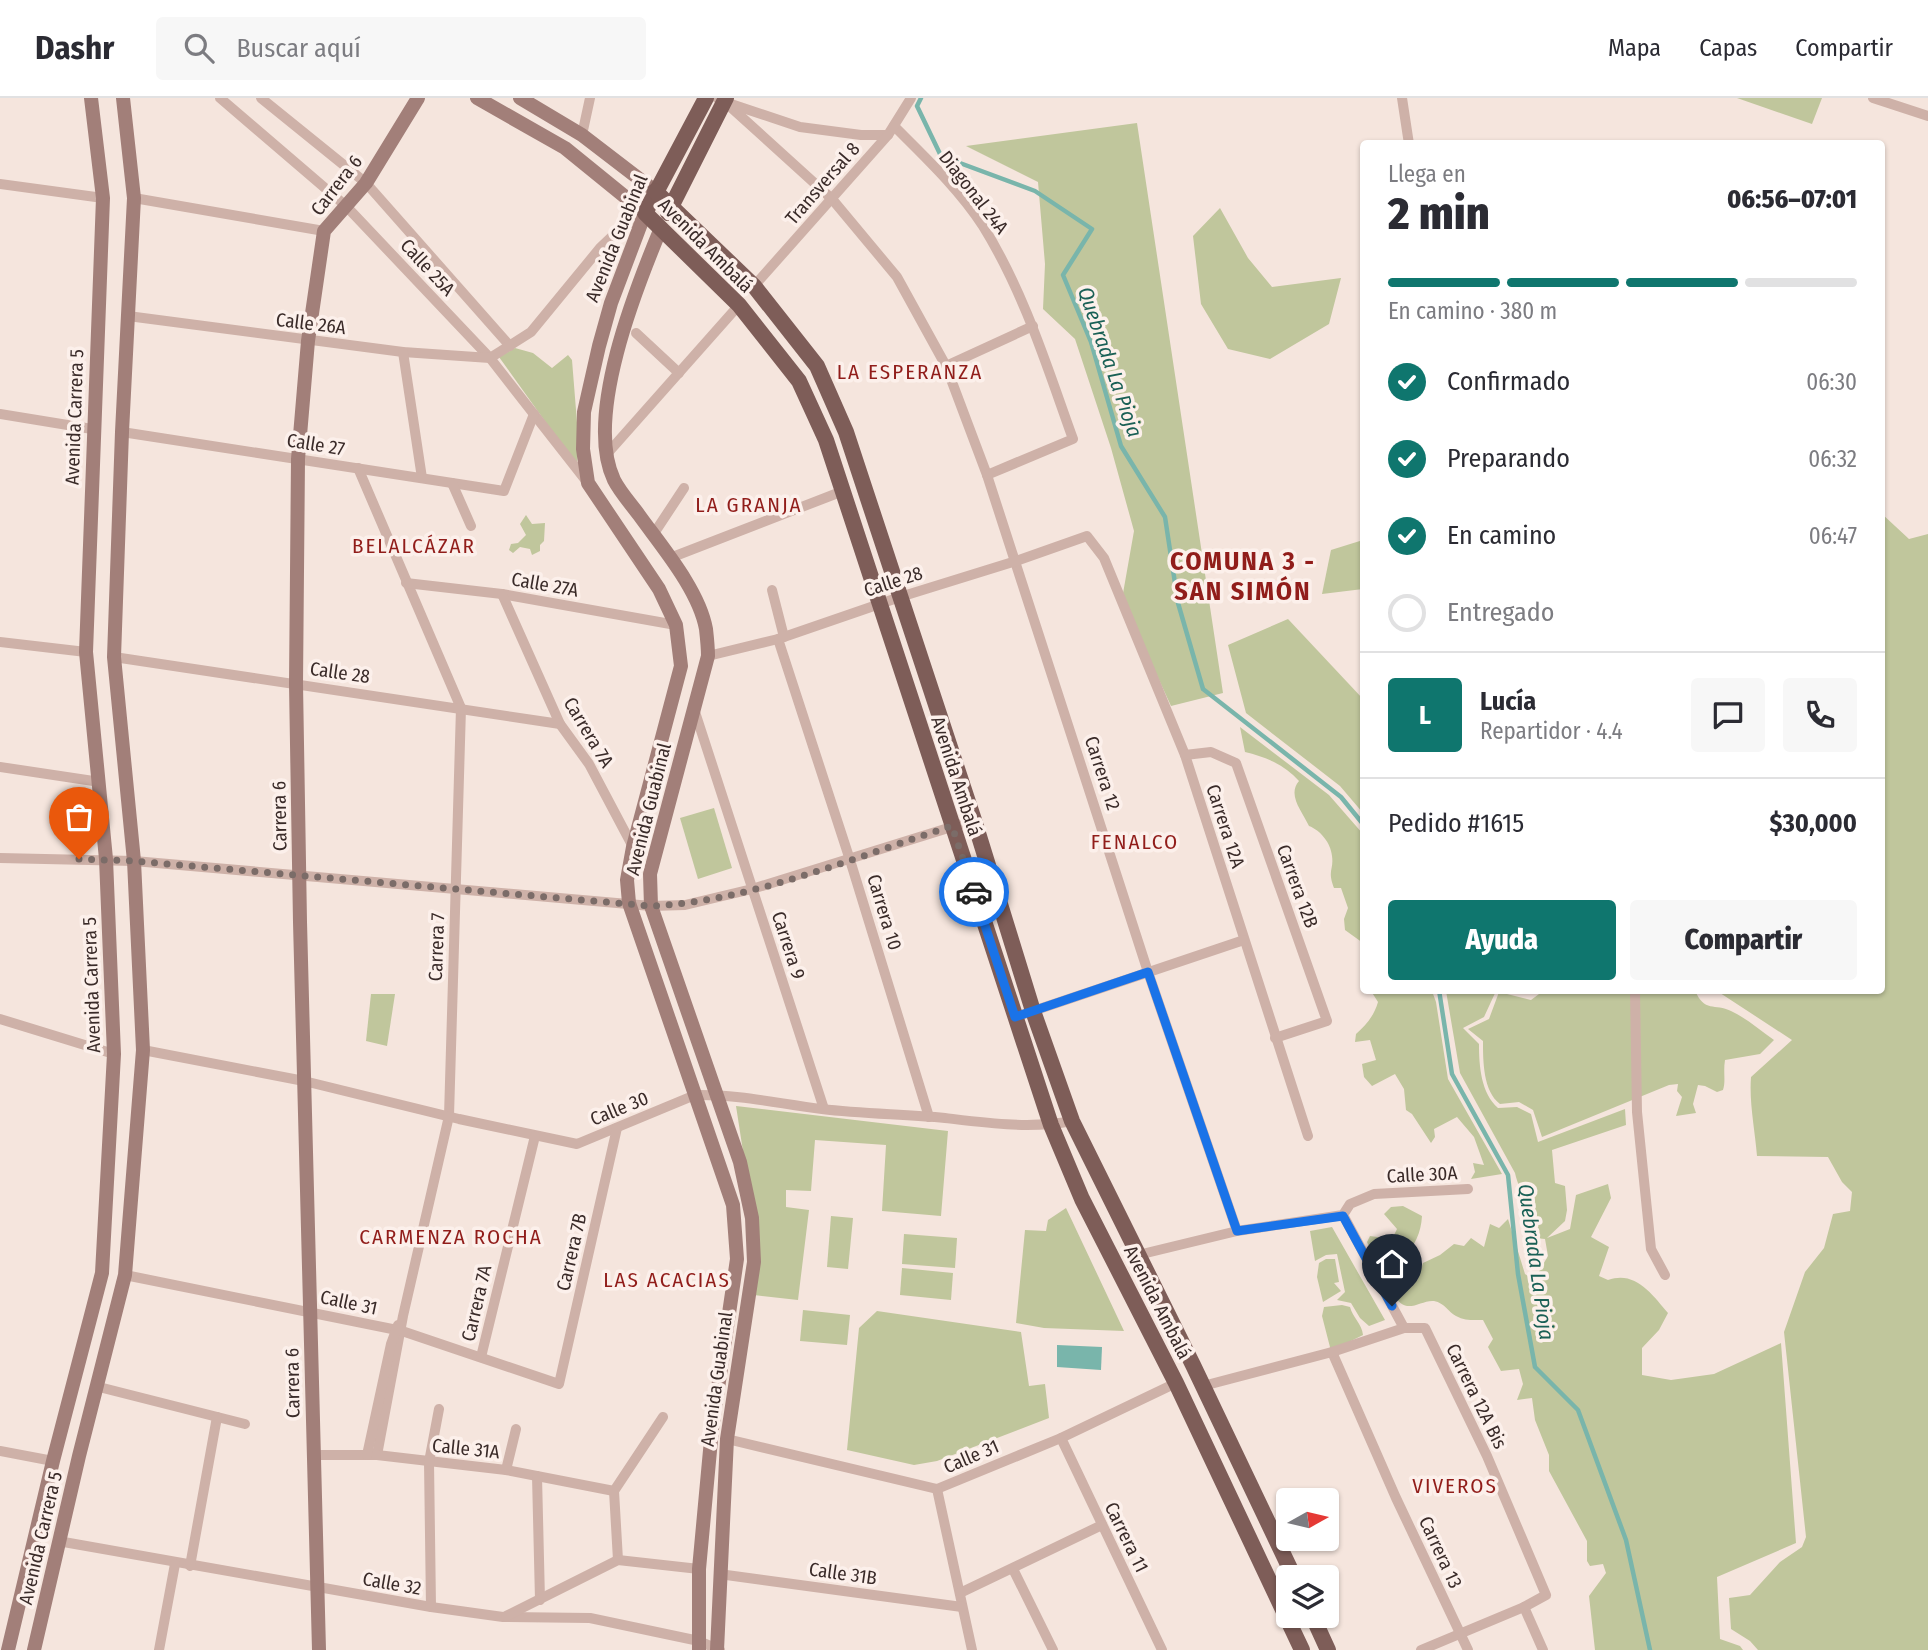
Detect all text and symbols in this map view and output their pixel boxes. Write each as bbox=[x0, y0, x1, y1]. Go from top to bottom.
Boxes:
search box bbox=[156, 17, 646, 80]
text: Dashr bbox=[35, 28, 114, 68]
icon: search bbox=[180, 29, 218, 67]
text: Buscar aquí bbox=[236, 33, 361, 64]
text: Mapa bbox=[1608, 34, 1661, 62]
text: Capas bbox=[1699, 34, 1757, 62]
text: Compartir bbox=[1795, 34, 1893, 62]
street label: Transversal 8 bbox=[780, 137, 864, 229]
street label: Diagonal 24A bbox=[934, 146, 1013, 239]
street label: Carrera 6 bbox=[306, 151, 367, 220]
text: Llega en bbox=[1388, 160, 1466, 188]
street label: Avenida Guabinal bbox=[580, 171, 653, 305]
text: 06:56–07:01 bbox=[1727, 184, 1857, 215]
text: 2 min bbox=[1388, 186, 1490, 241]
street label: Avenida Ambalá bbox=[654, 193, 758, 297]
street label: Calle 25A bbox=[396, 234, 460, 301]
water label: Quebrada La Pioja bbox=[1072, 283, 1148, 441]
text: En camino · 380 m bbox=[1388, 297, 1557, 325]
street label: Calle 26A bbox=[275, 308, 347, 339]
street label: Avenida Carrera 5 bbox=[61, 349, 88, 485]
district label: LA ESPERANZA bbox=[837, 359, 983, 385]
icon: check bbox=[1388, 363, 1426, 401]
text: Confirmado bbox=[1447, 366, 1570, 397]
text: 06:30 bbox=[1806, 368, 1857, 396]
street label: Calle 27 bbox=[285, 429, 347, 460]
icon: check bbox=[1388, 440, 1426, 478]
text: Preparando bbox=[1447, 443, 1570, 474]
text: 06:32 bbox=[1808, 445, 1857, 473]
district label: LA GRANJA bbox=[695, 492, 803, 518]
icon: check bbox=[1388, 517, 1426, 555]
text: En camino bbox=[1447, 520, 1556, 551]
text: 06:47 bbox=[1809, 522, 1857, 550]
district label: BELALCÁZAR bbox=[352, 533, 476, 559]
district label: COMUNA 3 - SAN SIMÓN bbox=[1170, 546, 1316, 607]
street label: Calle 28 bbox=[861, 561, 925, 602]
street label: Calle 27A bbox=[510, 567, 580, 602]
text: Entregado bbox=[1447, 597, 1554, 628]
street label: Calle 28 bbox=[308, 657, 371, 688]
button: chat bbox=[1691, 678, 1765, 752]
button: phone bbox=[1783, 678, 1857, 752]
text: Lucía bbox=[1480, 686, 1536, 717]
street label: Carrera 7A bbox=[559, 693, 618, 772]
text: L bbox=[1419, 700, 1431, 731]
street label: Avenida Ambalá bbox=[926, 713, 987, 839]
text: Repartidor · 4.4 bbox=[1480, 717, 1623, 745]
street label: Carrera 12 bbox=[1080, 733, 1125, 813]
street label: Avenida Guabinal bbox=[621, 741, 676, 878]
street label: Carrera 6 bbox=[267, 781, 292, 851]
street label: Carrera 12A bbox=[1201, 781, 1250, 871]
pin bbox=[49, 787, 109, 859]
icon: bag bbox=[60, 798, 98, 836]
text: Pedido #1615 bbox=[1388, 808, 1524, 839]
text: $30,000 bbox=[1769, 808, 1857, 839]
district label: FENALCO bbox=[1091, 829, 1179, 855]
street label: Carrera 12B bbox=[1272, 841, 1323, 931]
courier bbox=[939, 857, 1009, 927]
street label: Carrera 10 bbox=[862, 871, 907, 953]
icon: car bbox=[955, 873, 993, 911]
button: Ayuda bbox=[1388, 900, 1616, 980]
button: Compartir bbox=[1630, 900, 1857, 980]
street label: Carrera 9 bbox=[767, 908, 810, 982]
street label: Carrera 7 bbox=[424, 912, 449, 982]
street label: Avenida Carrera 5 bbox=[78, 917, 105, 1053]
street label: Calle 30 bbox=[587, 1086, 652, 1131]
street label: Calle 30A bbox=[1386, 1161, 1458, 1188]
water label: Quebrada La Pioja bbox=[1512, 1182, 1560, 1342]
street label: Carrera 7B bbox=[551, 1211, 592, 1293]
district label: CARMENZA ROCHA bbox=[359, 1224, 543, 1250]
pin bbox=[1362, 1234, 1422, 1306]
street label: Avenida Ambalá bbox=[1119, 1242, 1196, 1363]
icon: home bbox=[1373, 1245, 1411, 1283]
street label: Carrera 7A bbox=[457, 1263, 496, 1344]
district label: LAS ACACIAS bbox=[603, 1267, 731, 1293]
street label: Calle 31 bbox=[318, 1285, 380, 1320]
street label: Avenida Guabinal bbox=[696, 1310, 737, 1448]
street label: Carrera 12A Bis bbox=[1441, 1340, 1512, 1453]
street label: Carrera 6 bbox=[280, 1348, 305, 1418]
street label: Calle 31A bbox=[431, 1434, 501, 1463]
street label: Calle 31 bbox=[940, 1435, 1002, 1478]
street label: Avenida Carrera 5 bbox=[14, 1469, 67, 1607]
district label: VIVEROS bbox=[1412, 1473, 1498, 1499]
north arrow bbox=[1276, 1488, 1339, 1550]
map controls bbox=[1276, 1488, 1339, 1628]
street label: Carrera 11 bbox=[1100, 1498, 1153, 1576]
street label: Carrera 13 bbox=[1414, 1513, 1467, 1592]
street label: Calle 31B bbox=[808, 1557, 878, 1590]
button: layers bbox=[1276, 1565, 1339, 1628]
street label: Calle 32 bbox=[361, 1567, 423, 1600]

